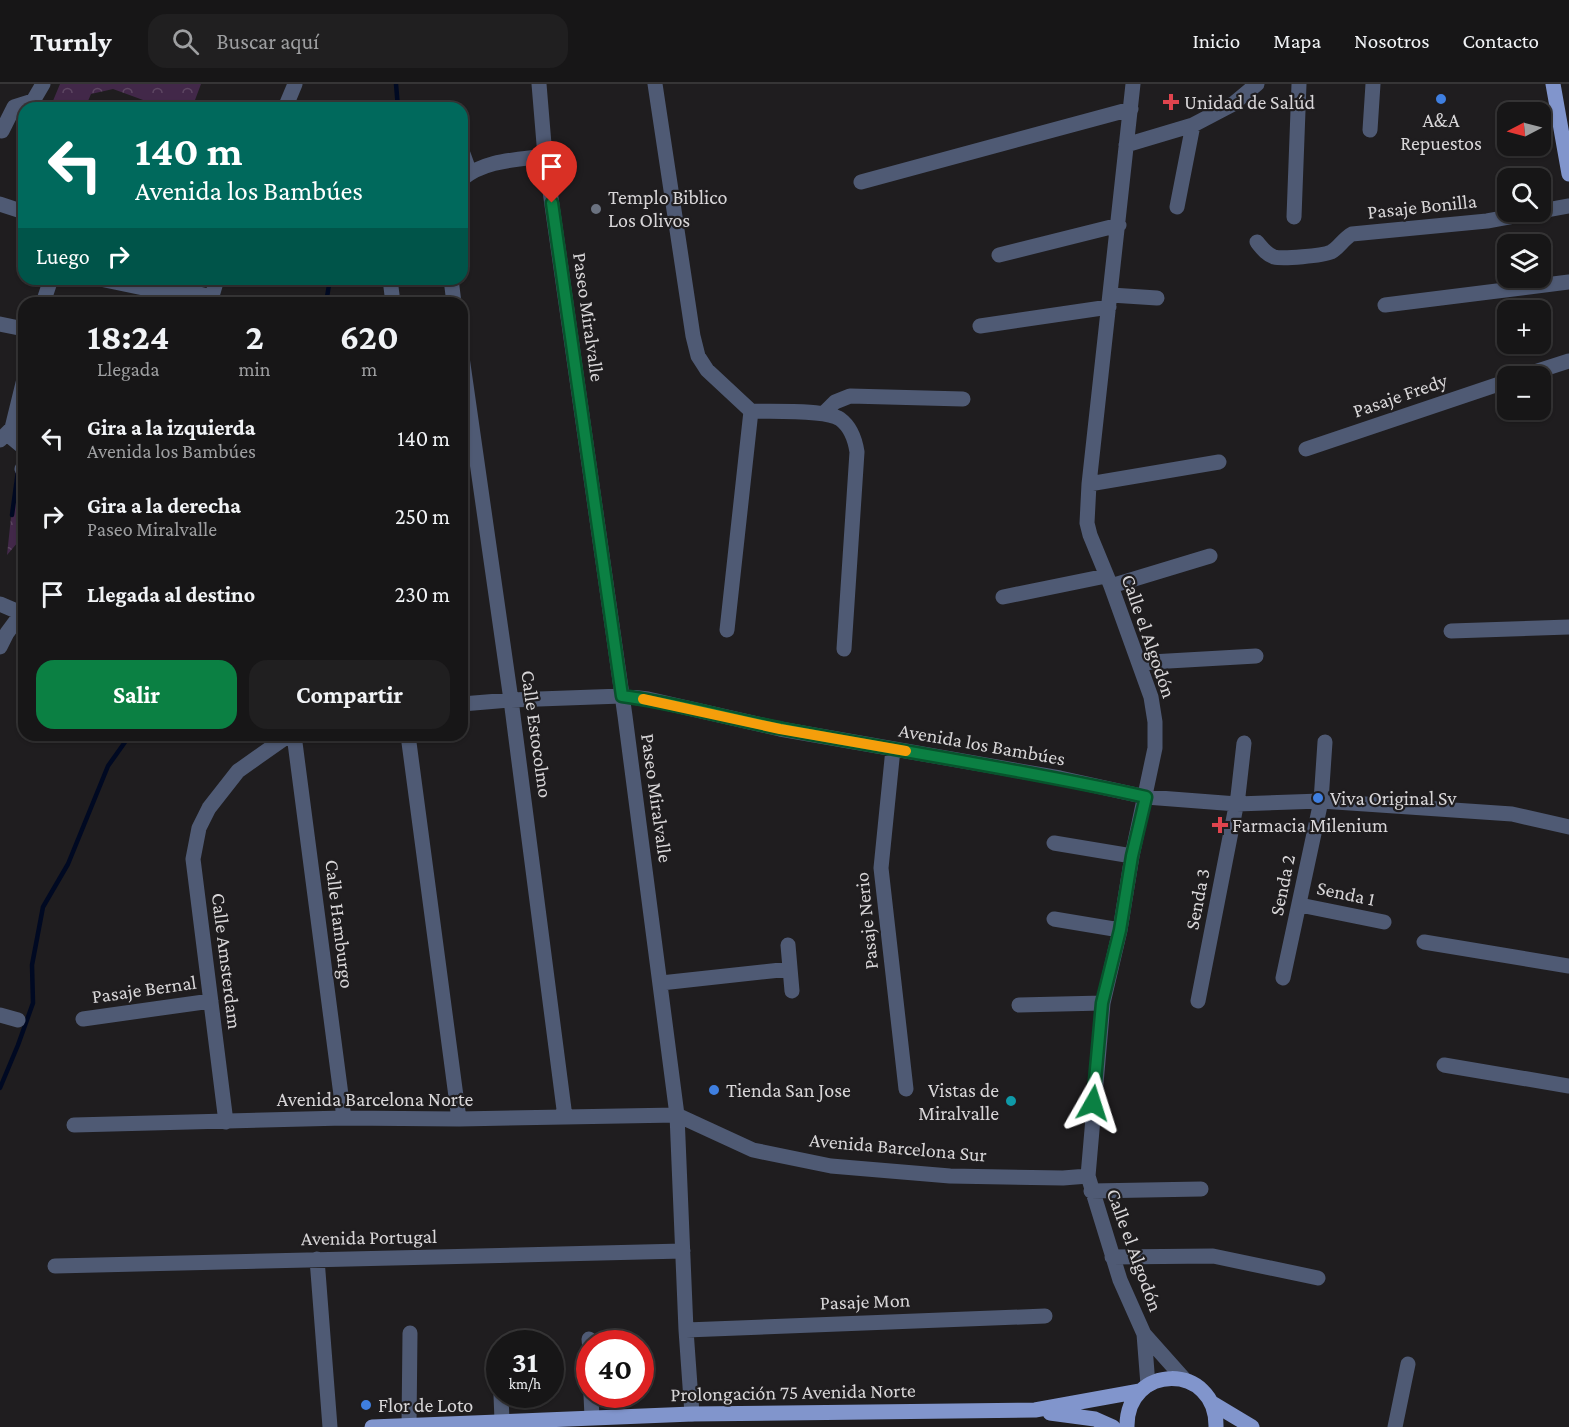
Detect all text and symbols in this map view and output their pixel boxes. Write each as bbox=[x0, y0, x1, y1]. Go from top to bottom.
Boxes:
search box bbox=[148, 14, 568, 68]
icon: search bbox=[169, 25, 202, 58]
text: Turnly bbox=[30, 26, 112, 57]
text: Buscar aquí bbox=[217, 29, 319, 54]
text: Inicio bbox=[1192, 29, 1240, 53]
text: Mapa bbox=[1273, 29, 1321, 53]
text: Nosotros bbox=[1354, 29, 1430, 53]
text: Contacto bbox=[1463, 29, 1539, 53]
place label: Unidad de Salúd bbox=[1184, 91, 1316, 113]
marker: A&A Repuestos bbox=[1434, 92, 1448, 106]
marker: Unidad de Salúd bbox=[1162, 93, 1180, 111]
north arrow bbox=[1497, 102, 1551, 156]
map controls bbox=[1497, 102, 1551, 420]
place label: A&A Repuestos bbox=[1400, 109, 1482, 155]
icon: left bbox=[36, 126, 114, 204]
text: 140 m bbox=[135, 127, 243, 174]
pin bbox=[526, 141, 577, 203]
icon: arrive bbox=[535, 150, 568, 183]
button: search bbox=[1497, 168, 1551, 222]
text: Avenida los Bambúes bbox=[135, 176, 363, 206]
place label: Templo Biblico Los Olivos bbox=[608, 186, 728, 231]
street label: Pasaje Bonilla bbox=[1366, 189, 1478, 224]
marker: Templo Biblico Los Olivos bbox=[589, 202, 603, 216]
button: layers bbox=[1497, 234, 1551, 288]
icon: right bbox=[102, 240, 135, 273]
text: Luego bbox=[36, 244, 90, 269]
street label: Paseo Miralvalle bbox=[569, 251, 609, 383]
button: + bbox=[1497, 300, 1551, 354]
text: 18:24 bbox=[87, 317, 169, 357]
text: 2 bbox=[245, 317, 264, 357]
text: 620 bbox=[340, 317, 399, 357]
text: Llegada bbox=[97, 358, 160, 380]
text: min bbox=[239, 358, 271, 380]
text: m bbox=[361, 358, 377, 380]
button: − bbox=[1497, 366, 1551, 420]
street label: Pasaje Fredy bbox=[1350, 368, 1451, 422]
text: Gira a la izquierda bbox=[87, 415, 256, 440]
icon: left bbox=[36, 422, 69, 455]
text: 140 m bbox=[397, 426, 450, 451]
text: Avenida los Bambúes bbox=[87, 440, 256, 462]
text: Gira a la derecha bbox=[87, 493, 241, 518]
icon: right bbox=[36, 500, 69, 533]
text: 250 m bbox=[395, 504, 450, 529]
text: Paseo Miralvalle bbox=[87, 518, 217, 540]
street label: Calle el Algodón bbox=[1117, 571, 1180, 701]
icon: arrive bbox=[36, 578, 69, 611]
text: Llegada al destino bbox=[87, 582, 255, 607]
text: 230 m bbox=[395, 582, 450, 607]
button: Salir bbox=[36, 660, 237, 729]
button: Compartir bbox=[249, 660, 450, 729]
street label: Calle Estocolmo bbox=[517, 669, 557, 799]
street label: Avenida los Bambúes bbox=[897, 719, 1067, 770]
street label: Paseo Miralvalle bbox=[637, 732, 677, 864]
place label: Viva Original Sv bbox=[1330, 787, 1457, 810]
marker: Viva Original Sv bbox=[1311, 791, 1325, 805]
place label: Farmacia Milenium bbox=[1232, 814, 1388, 836]
marker: Farmacia Milenium bbox=[1213, 818, 1227, 832]
street label: Senda 2 bbox=[1265, 852, 1299, 918]
street label: Calle Hamburgo bbox=[320, 858, 359, 990]
street label: Senda 3 bbox=[1180, 867, 1214, 931]
street label: Pasaje Nerio bbox=[850, 871, 883, 971]
street label: Senda 1 bbox=[1315, 876, 1377, 910]
street label: Calle Amsterdam bbox=[208, 892, 246, 1030]
street label: Pasaje Bernal bbox=[90, 971, 198, 1008]
position arrow bbox=[1061, 1071, 1125, 1135]
place label: Tienda San Jose bbox=[726, 1079, 851, 1102]
place label: Vistas de Miralvalle bbox=[918, 1079, 999, 1124]
marker: Tienda San Jose bbox=[707, 1083, 721, 1097]
street label: Avenida Barcelona Norte bbox=[277, 1088, 473, 1110]
marker: Vistas de Miralvalle bbox=[1004, 1094, 1018, 1108]
street label: Avenida Barcelona Sur bbox=[808, 1128, 988, 1166]
street label: Calle el Algodón bbox=[1102, 1186, 1168, 1315]
street label: Avenida Portugal bbox=[301, 1225, 437, 1250]
street label: Pasaje Mon bbox=[819, 1288, 911, 1315]
speed limit sign: 40 bbox=[576, 1330, 654, 1408]
text: 31 bbox=[512, 1345, 538, 1378]
text: km/h bbox=[509, 1376, 541, 1392]
street label: Prolongación 75 Avenida Norte bbox=[670, 1379, 916, 1406]
place label: Flor de Loto bbox=[378, 1394, 473, 1416]
marker: Flor de Loto bbox=[359, 1398, 373, 1412]

